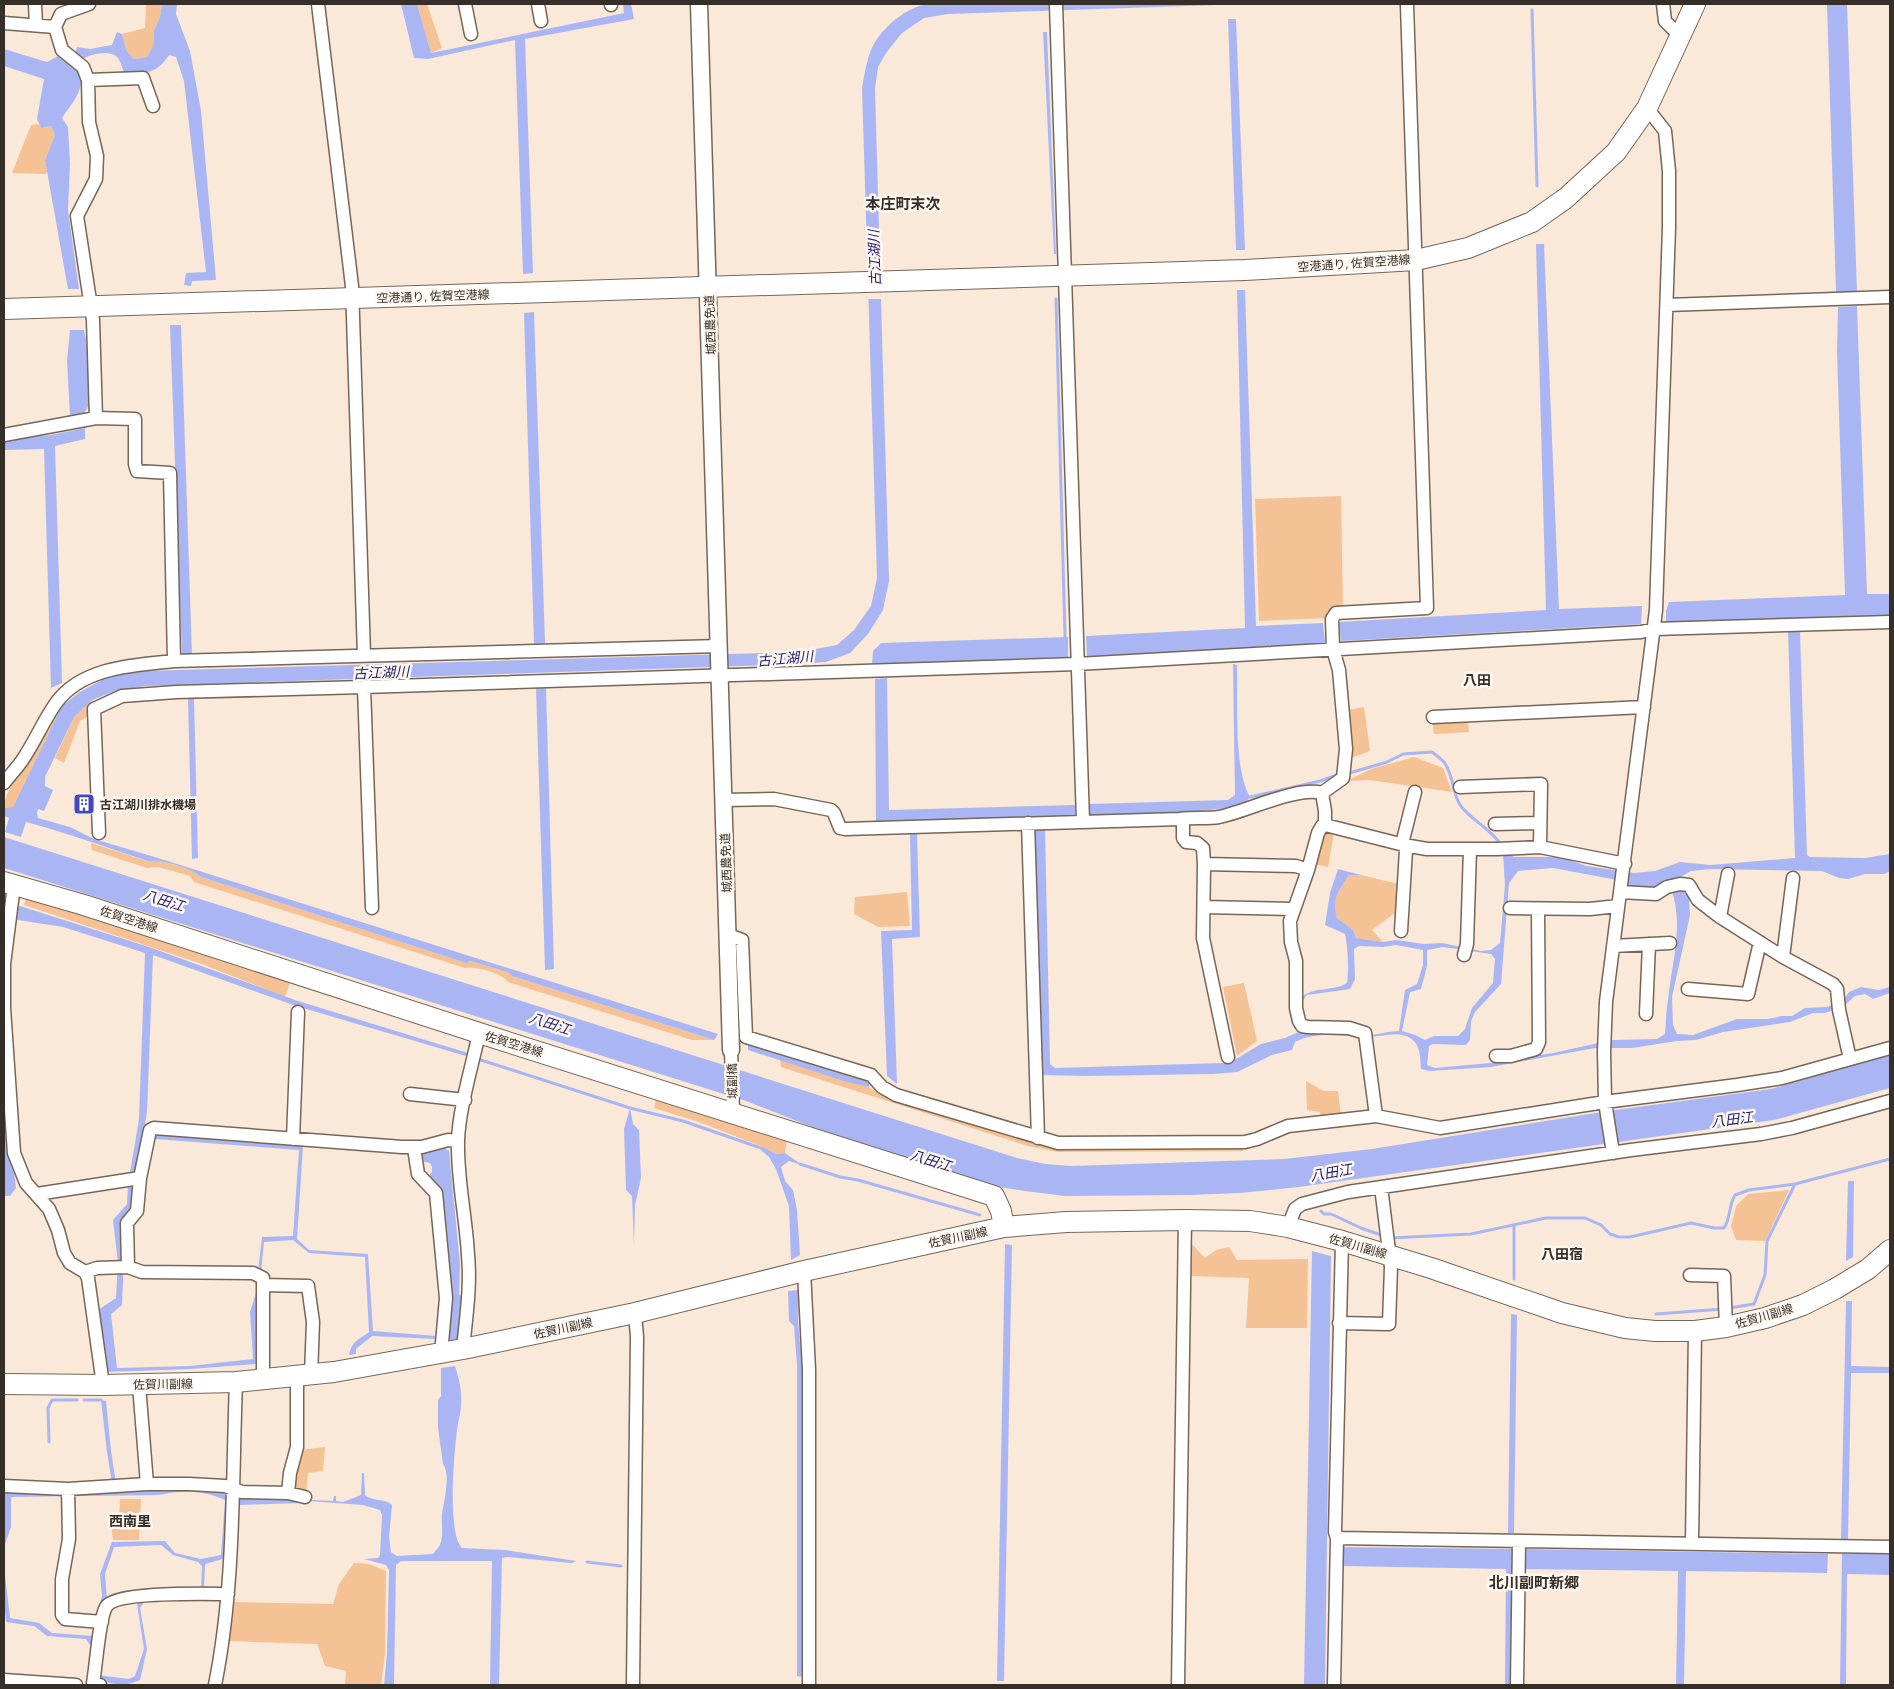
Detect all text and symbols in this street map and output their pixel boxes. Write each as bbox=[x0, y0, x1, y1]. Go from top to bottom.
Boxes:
district label: 本庄町末次 bbox=[865, 192, 941, 215]
water label: 古江湖川 bbox=[862, 228, 885, 286]
street label: 空港通り, 佐賀空港線 bbox=[1297, 250, 1411, 276]
street label: 空港通り, 佐賀空港線 bbox=[376, 285, 490, 307]
street label: 城西農免道 bbox=[699, 295, 721, 355]
water label: 古江湖川 bbox=[756, 645, 816, 671]
water label: 古江湖川 bbox=[353, 660, 411, 683]
district label: 八田 bbox=[1463, 669, 1491, 690]
building icon: 古江湖川排水機場 bbox=[72, 792, 96, 816]
place label: 古江湖川排水機場 bbox=[100, 795, 196, 814]
street label: 城西農免道 bbox=[715, 833, 737, 893]
water label: 八田江 bbox=[141, 884, 189, 917]
street label: 佐賀空港線 bbox=[98, 901, 160, 937]
water label: 八田江 bbox=[527, 1007, 575, 1040]
street label: 佐賀空港線 bbox=[483, 1026, 545, 1062]
street label: 城副橋 bbox=[722, 1063, 742, 1099]
water label: 八田江 bbox=[1710, 1106, 1756, 1132]
water label: 八田江 bbox=[908, 1144, 956, 1177]
water label: 八田江 bbox=[1308, 1158, 1355, 1186]
street label: 佐賀川副線 bbox=[927, 1221, 989, 1253]
street label: 佐賀川副線 bbox=[1327, 1229, 1389, 1263]
district label: 八田宿 bbox=[1541, 1243, 1583, 1264]
street label: 佐賀川副線 bbox=[1733, 1299, 1795, 1333]
street label: 佐賀川副線 bbox=[532, 1312, 594, 1344]
street label: 佐賀川副線 bbox=[133, 1374, 193, 1394]
district label: 西南里 bbox=[109, 1510, 151, 1531]
district label: 北川副町新郷 bbox=[1489, 1571, 1579, 1594]

